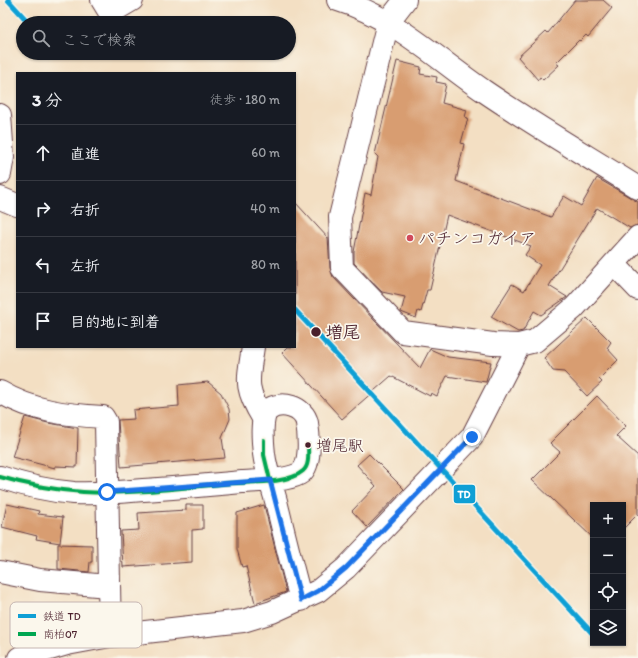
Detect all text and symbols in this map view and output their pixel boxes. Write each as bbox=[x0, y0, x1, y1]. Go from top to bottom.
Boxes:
search box bbox=[16, 16, 296, 60]
icon: search bbox=[30, 27, 52, 49]
text: ここで検索 bbox=[62, 31, 137, 49]
text: 3 分 bbox=[32, 90, 62, 110]
text: 徒歩 · 180 m bbox=[210, 92, 280, 107]
icon: ahead bbox=[32, 142, 54, 164]
text: 直進 bbox=[70, 145, 100, 163]
text: 60 m bbox=[251, 145, 280, 160]
icon: right bbox=[32, 198, 54, 220]
text: 右折 bbox=[70, 201, 100, 219]
text: 40 m bbox=[250, 201, 280, 216]
place label: パチンコガイア bbox=[418, 228, 536, 248]
marker: パチンコガイア bbox=[405, 233, 415, 243]
icon: left bbox=[32, 254, 54, 276]
text: 左折 bbox=[70, 257, 100, 275]
text: 80 m bbox=[251, 257, 280, 272]
icon: arrive bbox=[32, 310, 54, 332]
text: 目的地に到着 bbox=[70, 313, 160, 331]
place label: 増尾 bbox=[326, 322, 360, 342]
marker: 増尾 bbox=[309, 325, 323, 339]
route end bbox=[463, 428, 481, 446]
place label: 増尾駅 bbox=[316, 436, 364, 455]
marker: 増尾駅 bbox=[303, 440, 313, 450]
route start bbox=[98, 483, 116, 501]
line badge: TD bbox=[453, 484, 476, 504]
text: TD bbox=[456, 488, 471, 501]
map controls bbox=[590, 502, 626, 646]
button: + bbox=[590, 502, 626, 538]
button: − bbox=[590, 538, 626, 574]
button: locate bbox=[590, 574, 626, 610]
legend bbox=[10, 602, 142, 648]
text: 鉄道 TD bbox=[43, 610, 81, 623]
button: layers bbox=[590, 610, 626, 646]
text: 南柏07 bbox=[43, 628, 78, 641]

